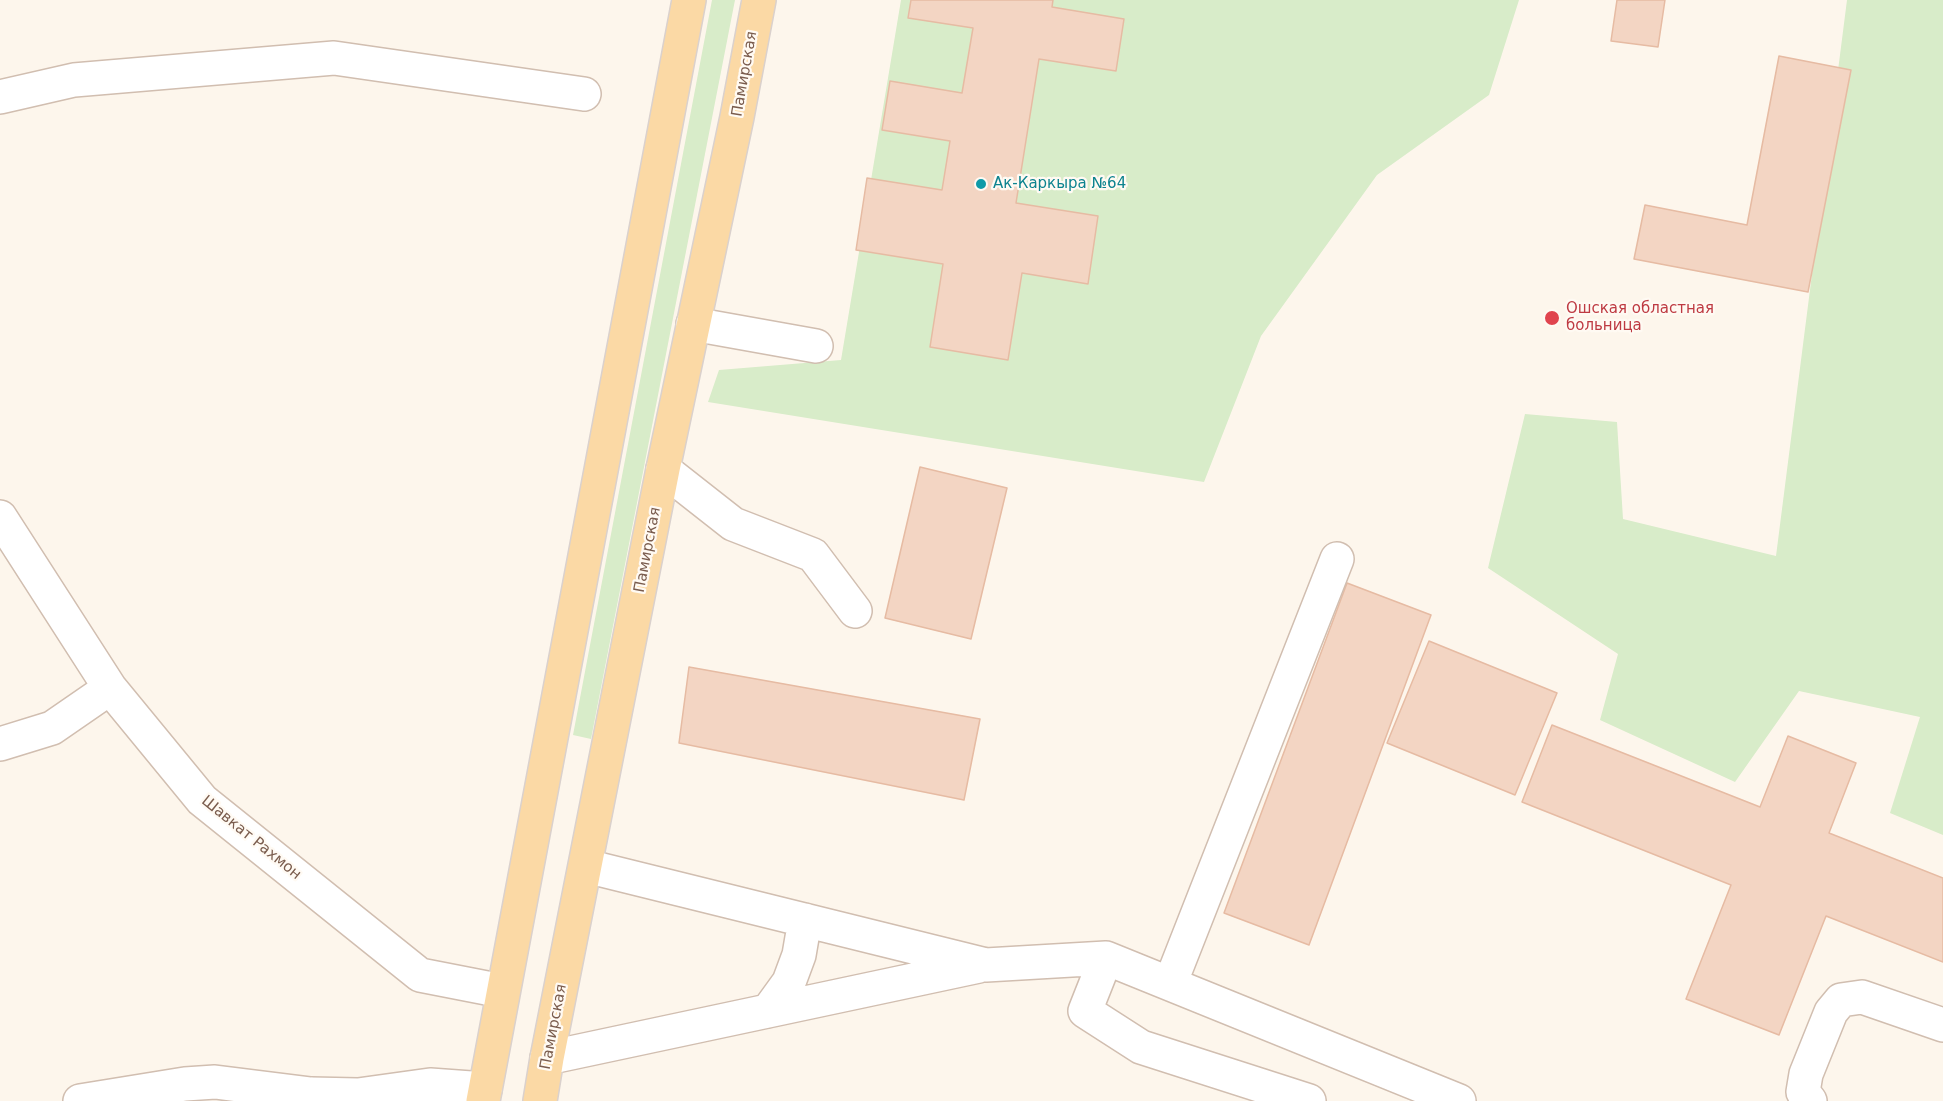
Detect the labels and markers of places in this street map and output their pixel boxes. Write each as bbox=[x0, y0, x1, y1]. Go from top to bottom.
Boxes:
place label: Ак-Каркыра №64 bbox=[993, 175, 1126, 193]
marker: Ак-Каркыра №64 bbox=[974, 177, 988, 191]
place label: Ошская областная больница bbox=[1566, 300, 1714, 335]
marker: Ошская областная больница bbox=[1543, 309, 1561, 327]

